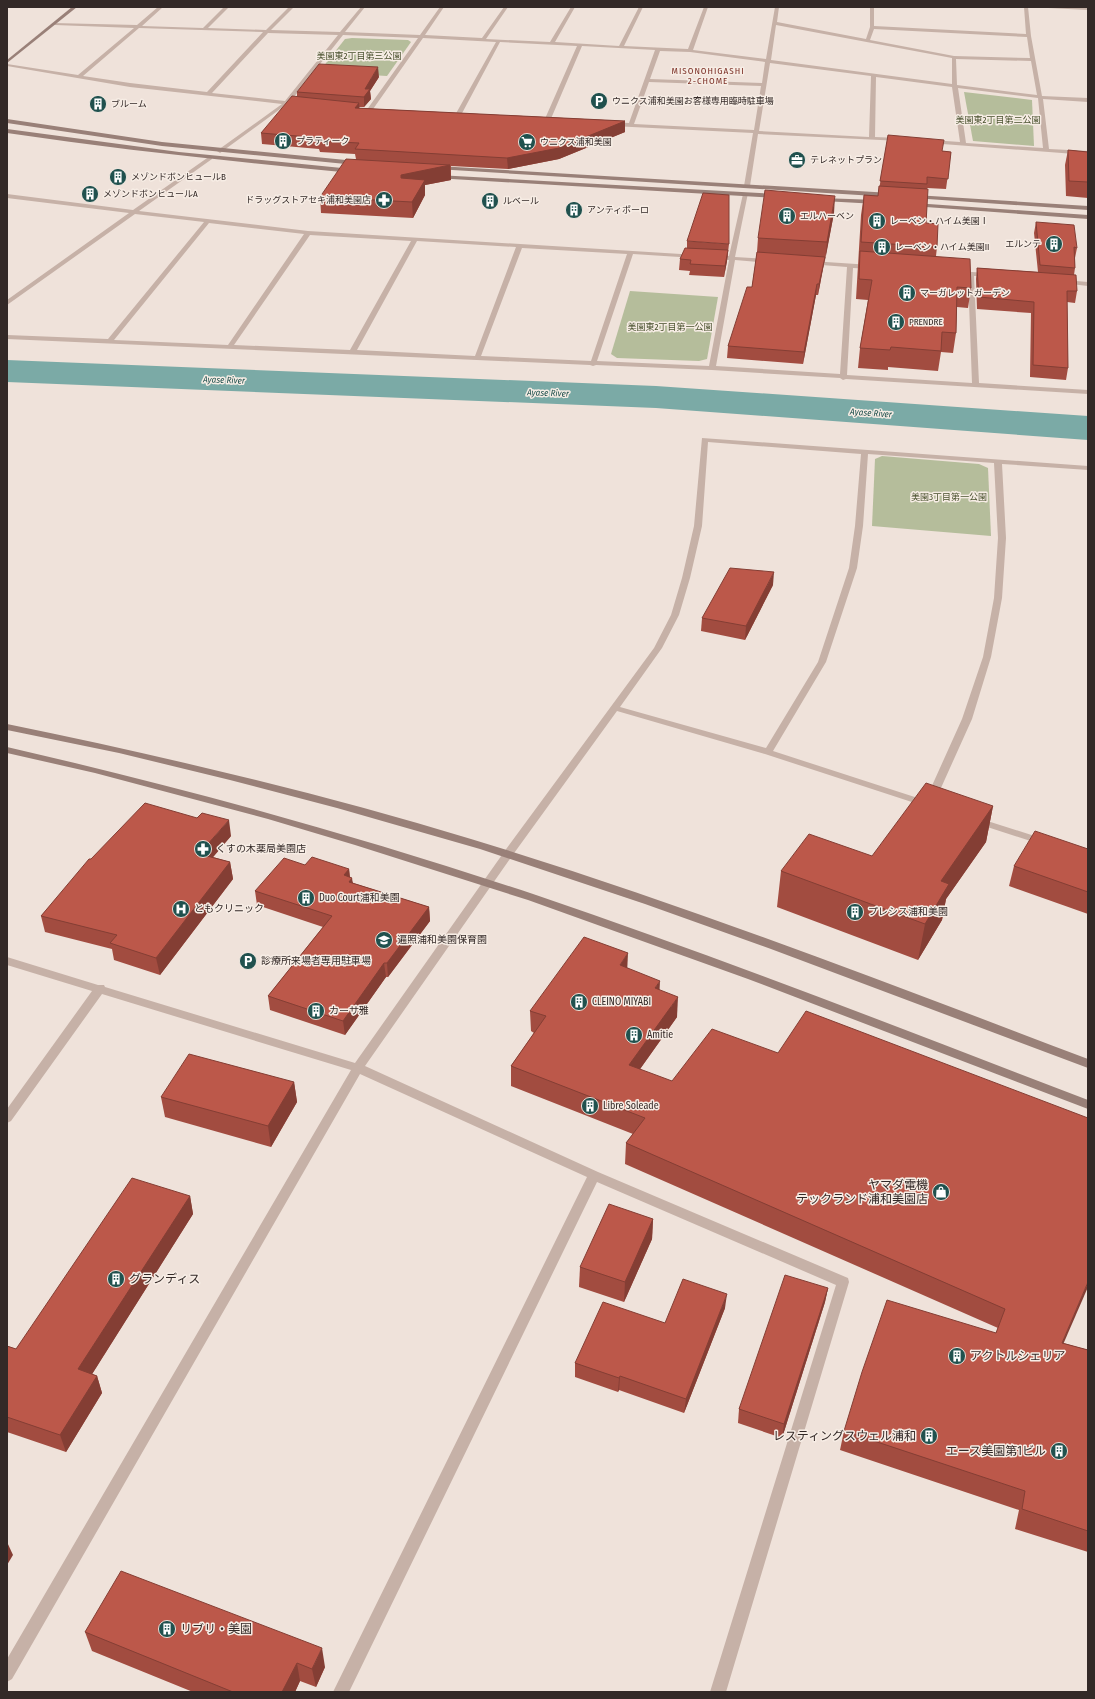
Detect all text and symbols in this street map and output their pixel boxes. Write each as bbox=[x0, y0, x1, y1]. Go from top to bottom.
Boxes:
park label: 美園東2丁目第三公園 bbox=[317, 51, 401, 61]
district label: MISONOHIGASHI 2-CHOME bbox=[672, 66, 744, 86]
parking icon: ウニクス浦和美園お客様専用臨時駐車場 bbox=[589, 91, 609, 111]
building icon: ブルーム bbox=[88, 94, 108, 114]
place label: ウニクス浦和美園お客様専用臨時駐車場 bbox=[612, 95, 774, 106]
place label: ブルーム bbox=[111, 99, 147, 109]
park label: 美園東2丁目第二公園 bbox=[956, 115, 1040, 125]
building icon: プラティーク bbox=[273, 131, 293, 151]
supermarket icon: ウニクス浦和美園 bbox=[517, 132, 537, 152]
place label: プラティーク bbox=[296, 136, 349, 146]
place label: ウニクス浦和美園 bbox=[540, 136, 612, 147]
office icon: テレネットプラン bbox=[787, 150, 807, 170]
place label: テレネットプラン bbox=[810, 155, 882, 165]
building icon: メゾンドボンヒュールB bbox=[108, 167, 128, 187]
place label: メゾンドボンヒュールB bbox=[131, 172, 226, 182]
building icon: メゾンドボンヒュールA bbox=[80, 184, 100, 204]
place label: メゾンドボンヒュールA bbox=[103, 189, 198, 199]
pharmacy icon: ドラッグストアセキ浦和美園店 bbox=[374, 190, 394, 210]
building icon: ルベール bbox=[480, 191, 500, 211]
place label: ドラッグストアセキ浦和美園店 bbox=[245, 194, 371, 205]
place label: ルベール bbox=[503, 196, 539, 206]
building icon: アンティポーロ bbox=[564, 200, 584, 220]
place label: アンティポーロ bbox=[587, 205, 649, 215]
building icon: エルハーベン bbox=[777, 206, 797, 226]
place label: エルハーベン bbox=[800, 211, 854, 221]
building icon: レーベン・ハイム美園Ⅰ bbox=[867, 211, 887, 231]
place label: レーベン・ハイム美園Ⅰ bbox=[890, 216, 989, 226]
building icon: エルンテ bbox=[1044, 234, 1064, 254]
building icon: レーベン・ハイム美園II bbox=[872, 237, 892, 257]
place label: エルンテ bbox=[1005, 239, 1041, 249]
place label: レーベン・ハイム美園II bbox=[895, 242, 989, 252]
building icon: マーガレットガーデン bbox=[897, 283, 917, 303]
place label: マーガレットガーデン bbox=[920, 288, 1010, 298]
building icon: PRENDRE bbox=[886, 312, 906, 332]
place label: PRENDRE bbox=[909, 317, 943, 327]
park label: 美園東2丁目第一公園 bbox=[628, 322, 712, 332]
water label: Ayase River bbox=[202, 374, 246, 386]
water label: Ayase River bbox=[526, 387, 570, 399]
water label: Ayase River bbox=[849, 406, 893, 420]
park label: 美園3丁目第一公園 bbox=[911, 492, 987, 502]
pharmacy icon: くすの木薬局美園店 bbox=[193, 839, 213, 859]
place label: くすの木薬局美園店 bbox=[216, 843, 306, 855]
building icon: Duo Court浦和美園 bbox=[296, 888, 316, 908]
place label: Duo Court浦和美園 bbox=[319, 892, 400, 904]
hospital icon: ともクリニック bbox=[171, 899, 191, 919]
building icon: プレシス浦和美園 bbox=[845, 902, 865, 922]
place label: ともクリニック bbox=[194, 903, 264, 915]
place label: プレシス浦和美園 bbox=[868, 906, 948, 918]
school or university icon: 遍照浦和美園保育園 bbox=[374, 930, 394, 950]
place label: 遍照浦和美園保育園 bbox=[397, 934, 487, 946]
parking icon: 診療所来場者専用駐車場 bbox=[238, 951, 258, 971]
place label: 診療所来場者専用駐車場 bbox=[261, 955, 371, 967]
building icon: CLEINO MIYABI bbox=[569, 992, 589, 1012]
place label: CLEINO MIYABI bbox=[592, 996, 651, 1008]
building icon: カーサ雅 bbox=[306, 1001, 326, 1021]
place label: カーサ雅 bbox=[329, 1005, 369, 1017]
building icon: Amitie bbox=[624, 1025, 644, 1045]
place label: Amitie bbox=[647, 1029, 673, 1041]
building icon: Libre Soleade bbox=[580, 1096, 600, 1116]
place label: Libre Soleade bbox=[603, 1100, 659, 1112]
place label: ヤマダ電機 テックランド浦和美園店 bbox=[796, 1178, 928, 1206]
shop icon: ヤマダ電機 テックランド浦和美園店 bbox=[931, 1182, 951, 1202]
building icon: グランディス bbox=[106, 1269, 126, 1289]
place label: グランディス bbox=[129, 1272, 200, 1286]
building icon: アクトルシェリア bbox=[947, 1346, 967, 1366]
place label: アクトルシェリア bbox=[970, 1349, 1065, 1363]
building icon: レスティングスウェル浦和 bbox=[919, 1426, 939, 1446]
place label: レスティングスウェル浦和 bbox=[773, 1429, 916, 1443]
building icon: エース美園第1ビル bbox=[1049, 1441, 1069, 1461]
place label: エース美園第1ビル bbox=[946, 1444, 1046, 1458]
building icon: リブリ・美園 bbox=[157, 1619, 177, 1639]
place label: リブリ・美園 bbox=[180, 1622, 252, 1636]

